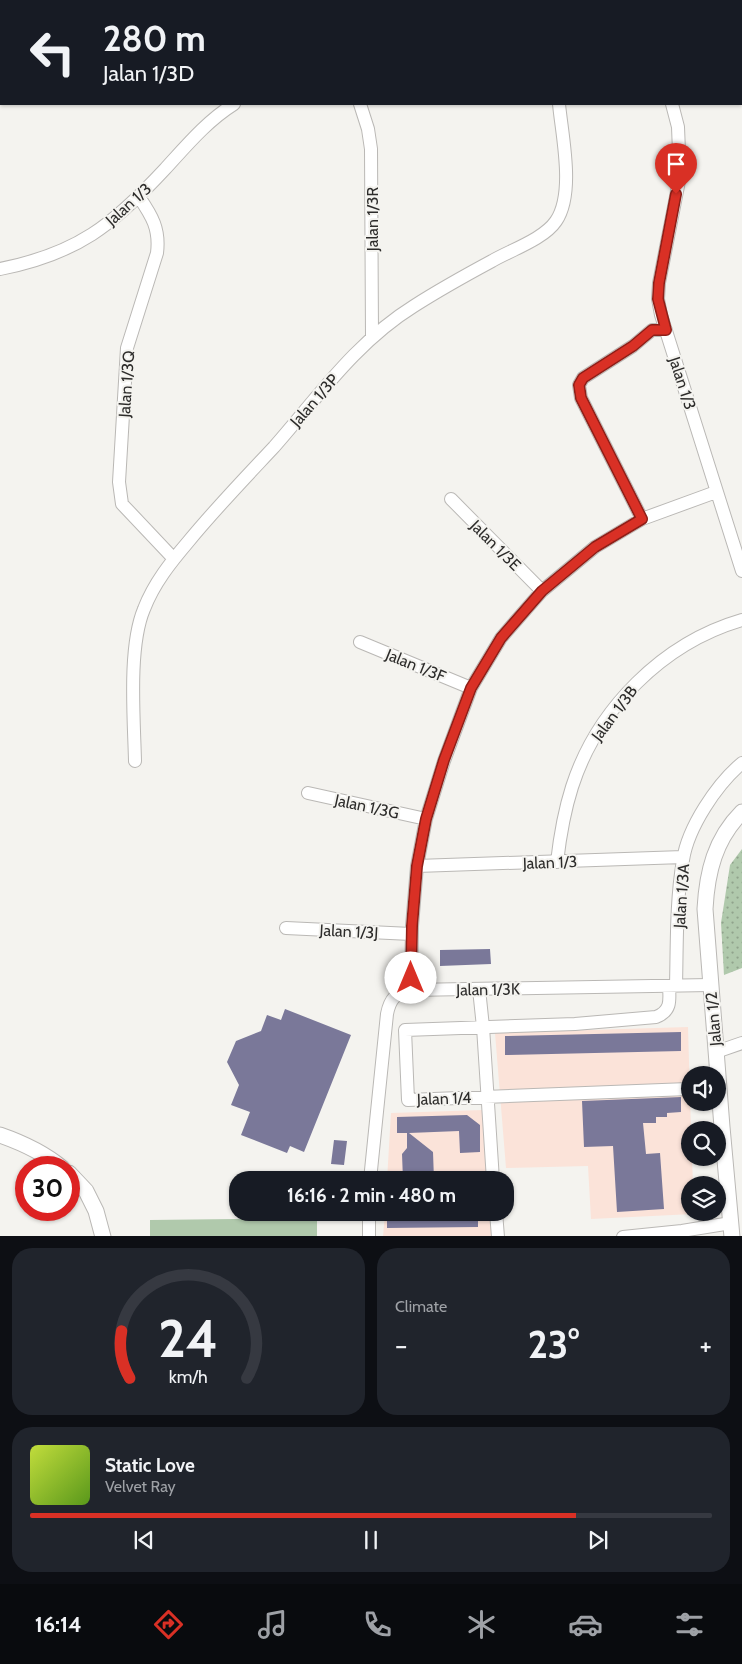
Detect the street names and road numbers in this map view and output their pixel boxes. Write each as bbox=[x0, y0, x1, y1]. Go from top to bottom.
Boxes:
street label: Jalan 1/3 bbox=[101, 179, 155, 230]
street label: Jalan 1/3R bbox=[363, 187, 382, 252]
street label: Jalan 1/3Q bbox=[115, 350, 138, 419]
street label: Jalan 1/3 bbox=[665, 353, 700, 412]
street label: Jalan 1/3P bbox=[286, 370, 342, 431]
street label: Jalan 1/3E bbox=[466, 515, 525, 575]
street label: Jalan 1/3F bbox=[382, 644, 449, 686]
street label: Jalan 1/3B bbox=[587, 682, 642, 745]
street label: Jalan 1/3G bbox=[332, 790, 401, 823]
street label: Jalan 1/3 bbox=[521, 852, 578, 873]
street label: Jalan 1/3A bbox=[670, 863, 693, 930]
street label: Jalan 1/3J bbox=[318, 920, 379, 943]
street label: Jalan 1/3K bbox=[455, 979, 520, 1000]
street label: Jalan 1/2 bbox=[702, 991, 725, 1048]
street label: Jalan 1/4 bbox=[415, 1088, 472, 1109]

